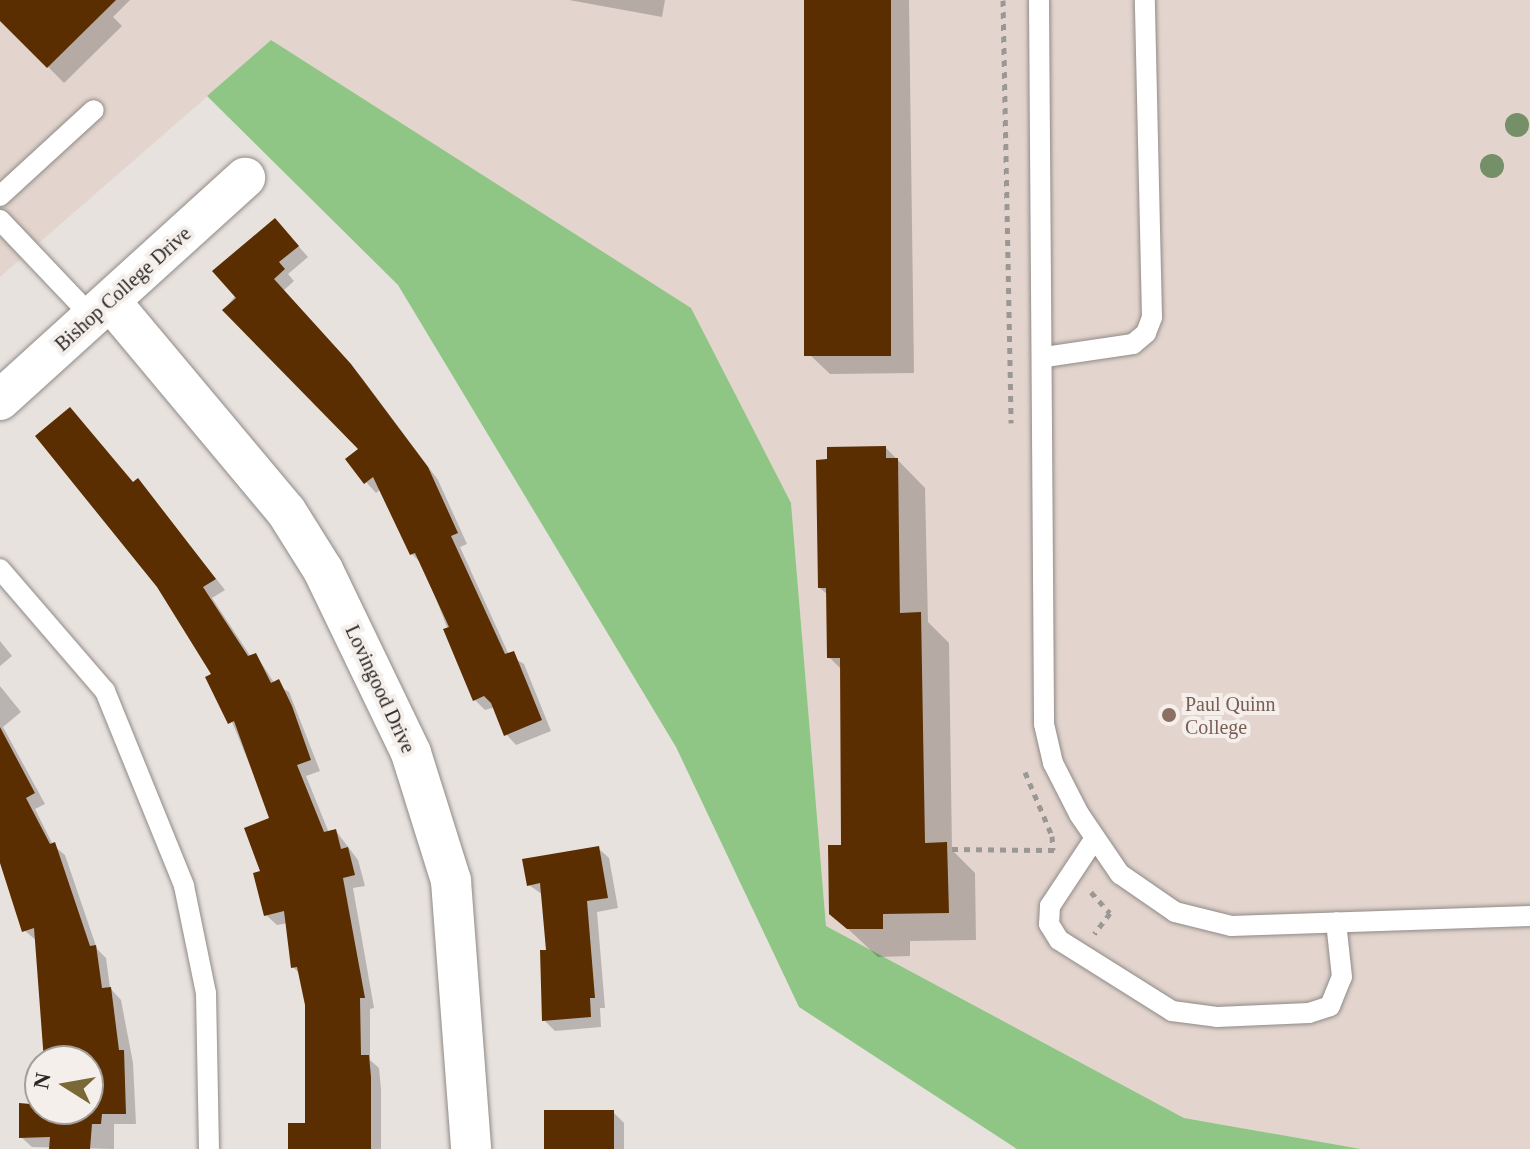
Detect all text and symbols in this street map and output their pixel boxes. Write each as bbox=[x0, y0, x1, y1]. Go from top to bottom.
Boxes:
street label: Bishop College Drive bbox=[50, 222, 196, 356]
street label: Lovingood Drive bbox=[340, 621, 420, 757]
place label: Paul Quinn College bbox=[1185, 692, 1276, 739]
marker: Paul Quinn College bbox=[1160, 706, 1178, 724]
north arrow bbox=[24, 1045, 104, 1125]
text: N bbox=[28, 1071, 56, 1091]

